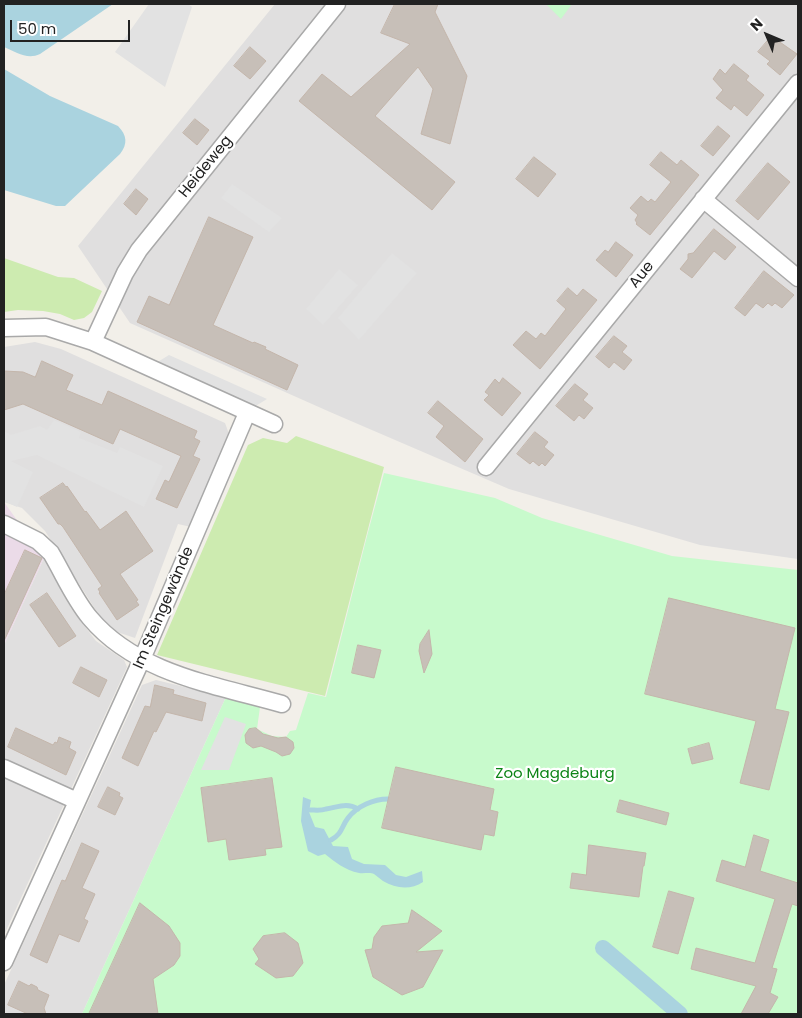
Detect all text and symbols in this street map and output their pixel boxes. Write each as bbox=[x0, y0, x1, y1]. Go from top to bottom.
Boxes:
scale bar bbox=[12, 10, 132, 42]
north arrow bbox=[742, 10, 792, 60]
text: N bbox=[746, 14, 767, 35]
text: 50 m bbox=[18, 18, 56, 39]
street label: Heideweg bbox=[176, 132, 236, 202]
street label: Aue bbox=[626, 258, 658, 292]
street label: Im Steingewände bbox=[130, 544, 198, 672]
park label: Zoo Magdeburg bbox=[495, 765, 615, 783]

